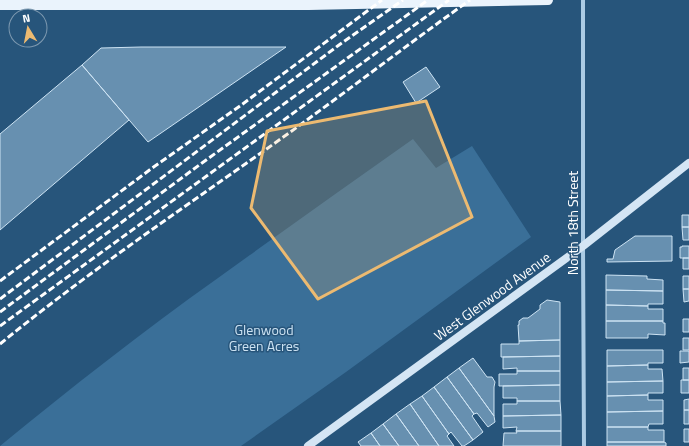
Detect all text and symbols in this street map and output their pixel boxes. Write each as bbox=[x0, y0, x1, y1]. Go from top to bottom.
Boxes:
north arrow bbox=[8, 8, 48, 48]
text: N bbox=[21, 10, 31, 27]
street label: North 18th Street bbox=[562, 171, 583, 275]
street label: West Glenwood Avenue bbox=[429, 246, 555, 346]
park label: Glenwood Green Acres bbox=[229, 319, 299, 356]

